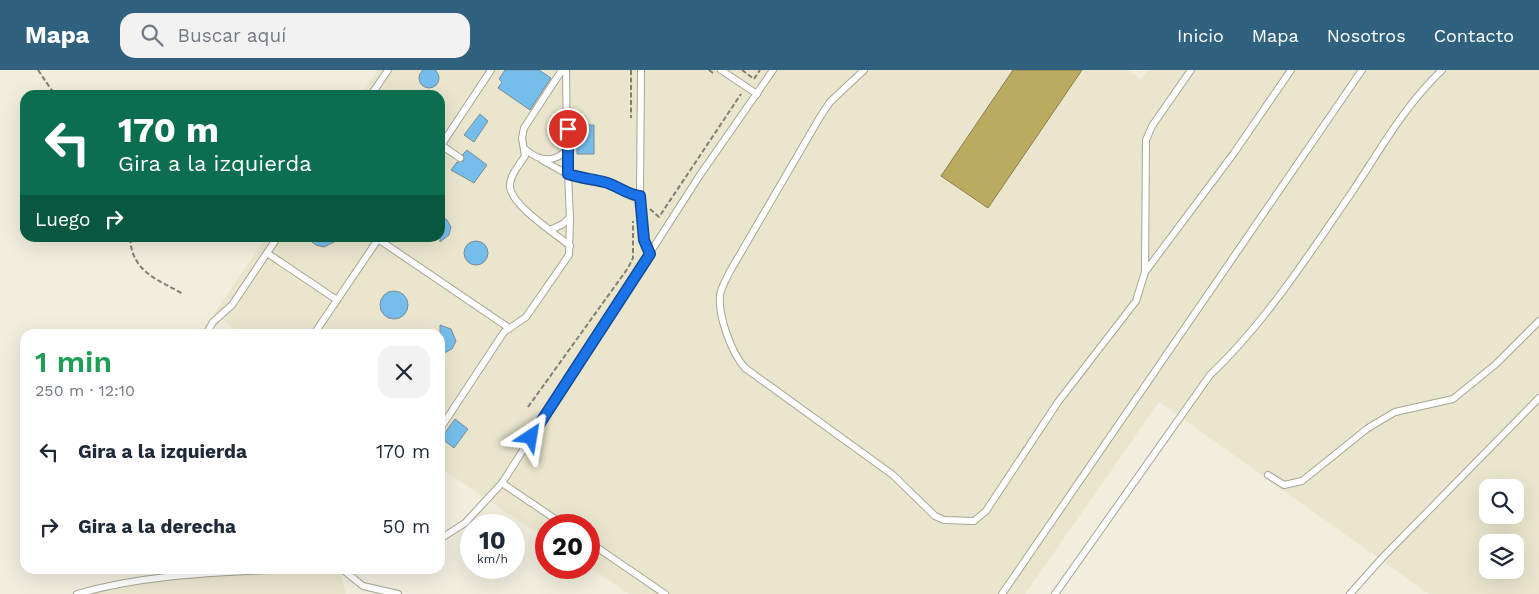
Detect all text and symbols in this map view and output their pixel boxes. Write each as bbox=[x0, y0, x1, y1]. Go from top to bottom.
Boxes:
search box bbox=[120, 13, 470, 58]
text: Mapa bbox=[25, 21, 90, 49]
icon: search bbox=[138, 21, 166, 49]
text: Buscar aquí bbox=[178, 24, 286, 47]
text: Inicio bbox=[1177, 25, 1224, 46]
text: Mapa bbox=[1252, 25, 1299, 46]
text: Nosotros bbox=[1327, 25, 1406, 46]
text: Contacto bbox=[1434, 25, 1514, 46]
pin bbox=[547, 108, 589, 150]
text: 170 m bbox=[118, 109, 219, 151]
icon: left bbox=[35, 110, 100, 175]
icon: arrive bbox=[554, 115, 582, 143]
text: Gira a la izquierda bbox=[118, 151, 312, 176]
icon: right bbox=[100, 205, 128, 233]
text: Luego bbox=[35, 208, 90, 231]
text: 1 min bbox=[35, 344, 112, 379]
button: close bbox=[378, 346, 430, 398]
text: 250 m · 12:10 bbox=[35, 381, 135, 400]
position arrow bbox=[504, 410, 556, 462]
icon: left bbox=[35, 438, 63, 466]
text: Gira a la izquierda bbox=[78, 440, 247, 463]
text: 170 m bbox=[376, 440, 430, 463]
map controls bbox=[1479, 479, 1524, 579]
button: search bbox=[1479, 479, 1524, 524]
icon: right bbox=[35, 513, 63, 541]
speed limit sign: 20 bbox=[535, 514, 600, 579]
text: Gira a la derecha bbox=[78, 515, 236, 538]
text: 50 m bbox=[383, 515, 430, 538]
text: 10 bbox=[479, 526, 506, 555]
button: layers bbox=[1479, 534, 1524, 579]
text: km/h bbox=[477, 552, 508, 566]

